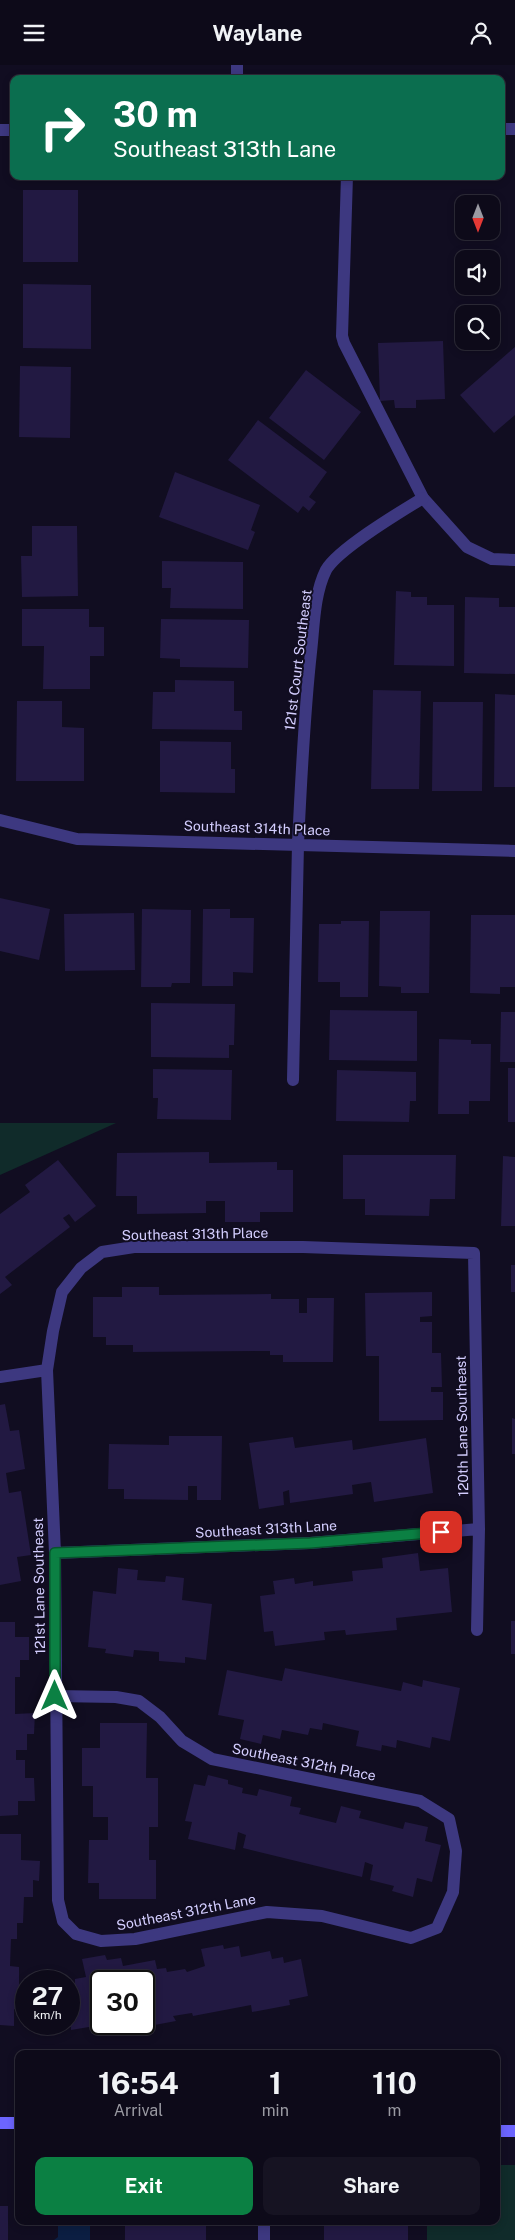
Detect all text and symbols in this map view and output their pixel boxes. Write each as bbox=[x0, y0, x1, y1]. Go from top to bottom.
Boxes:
icon: menu bbox=[20, 19, 48, 47]
icon: person bbox=[467, 19, 495, 47]
text: Waylane bbox=[213, 20, 302, 46]
text: 30 m bbox=[113, 94, 198, 135]
icon: right bbox=[30, 95, 95, 160]
text: Southeast 313th Lane bbox=[113, 136, 336, 162]
north arrow bbox=[455, 195, 500, 240]
map controls bbox=[455, 195, 500, 350]
button: sound bbox=[455, 250, 500, 295]
button: search bbox=[455, 305, 500, 350]
street label: 121st Court Southeast bbox=[281, 588, 315, 732]
street label: Southeast 314th Place bbox=[183, 817, 331, 839]
street label: Southeast 313th Place bbox=[121, 1225, 269, 1243]
street label: 120th Lane Southeast bbox=[453, 1355, 471, 1497]
pin bbox=[420, 1511, 462, 1553]
street label: 121st Lane Southeast bbox=[30, 1517, 48, 1655]
street label: Southeast 313th Lane bbox=[195, 1517, 337, 1541]
icon: arrive bbox=[427, 1518, 455, 1546]
position arrow bbox=[28, 1669, 80, 1721]
street label: Southeast 312th Place bbox=[231, 1740, 377, 1784]
street label: Southeast 312th Lane bbox=[115, 1891, 257, 1933]
speed limit sign: 30 bbox=[90, 1970, 155, 2035]
text: 27 bbox=[32, 1981, 63, 2011]
text: km/h bbox=[33, 2008, 62, 2022]
text: 16:54 bbox=[98, 2065, 179, 2101]
text: 1 bbox=[269, 2065, 282, 2101]
text: 110 bbox=[372, 2065, 417, 2101]
text: Arrival bbox=[114, 2101, 163, 2120]
text: min bbox=[262, 2101, 289, 2120]
text: m bbox=[387, 2101, 401, 2120]
button: Exit bbox=[35, 2157, 253, 2215]
button: Share bbox=[263, 2157, 480, 2215]

